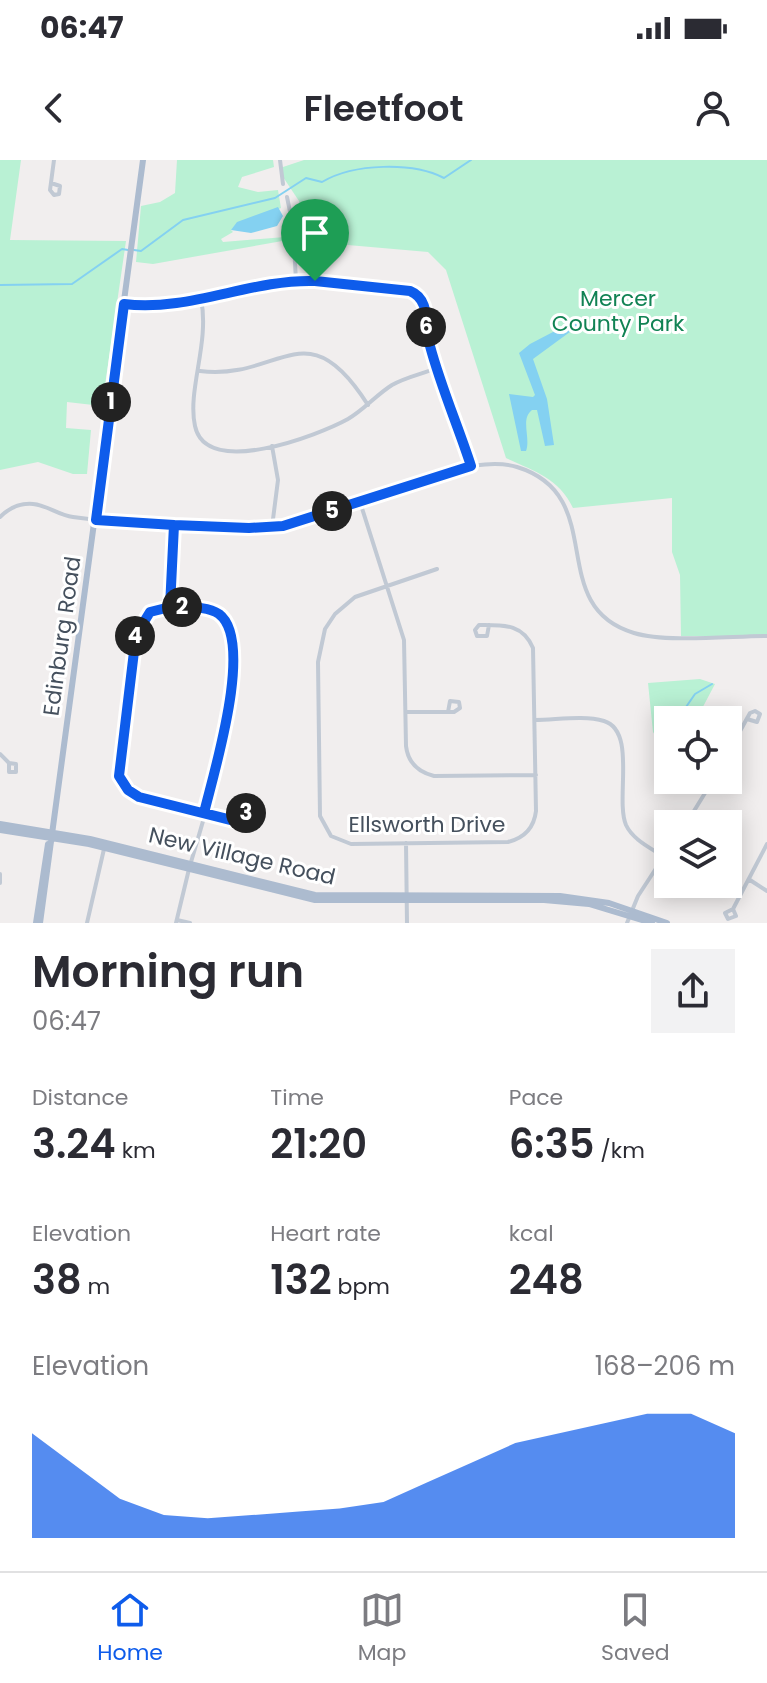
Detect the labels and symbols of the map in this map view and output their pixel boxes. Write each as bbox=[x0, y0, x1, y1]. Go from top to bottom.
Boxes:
pin bbox=[281, 199, 349, 281]
park label: Mercer County Park bbox=[552, 283, 685, 339]
pin: 6 bbox=[406, 307, 446, 347]
pin: 1 bbox=[91, 382, 131, 422]
pin: 5 bbox=[312, 491, 352, 531]
street label: Edinburg Road bbox=[35, 554, 89, 718]
pin: 2 bbox=[162, 587, 202, 627]
pin: 4 bbox=[115, 616, 155, 656]
pin: 3 bbox=[226, 793, 266, 833]
street label: Ellsworth Drive bbox=[348, 809, 506, 840]
street label: New Village Road bbox=[146, 819, 338, 893]

